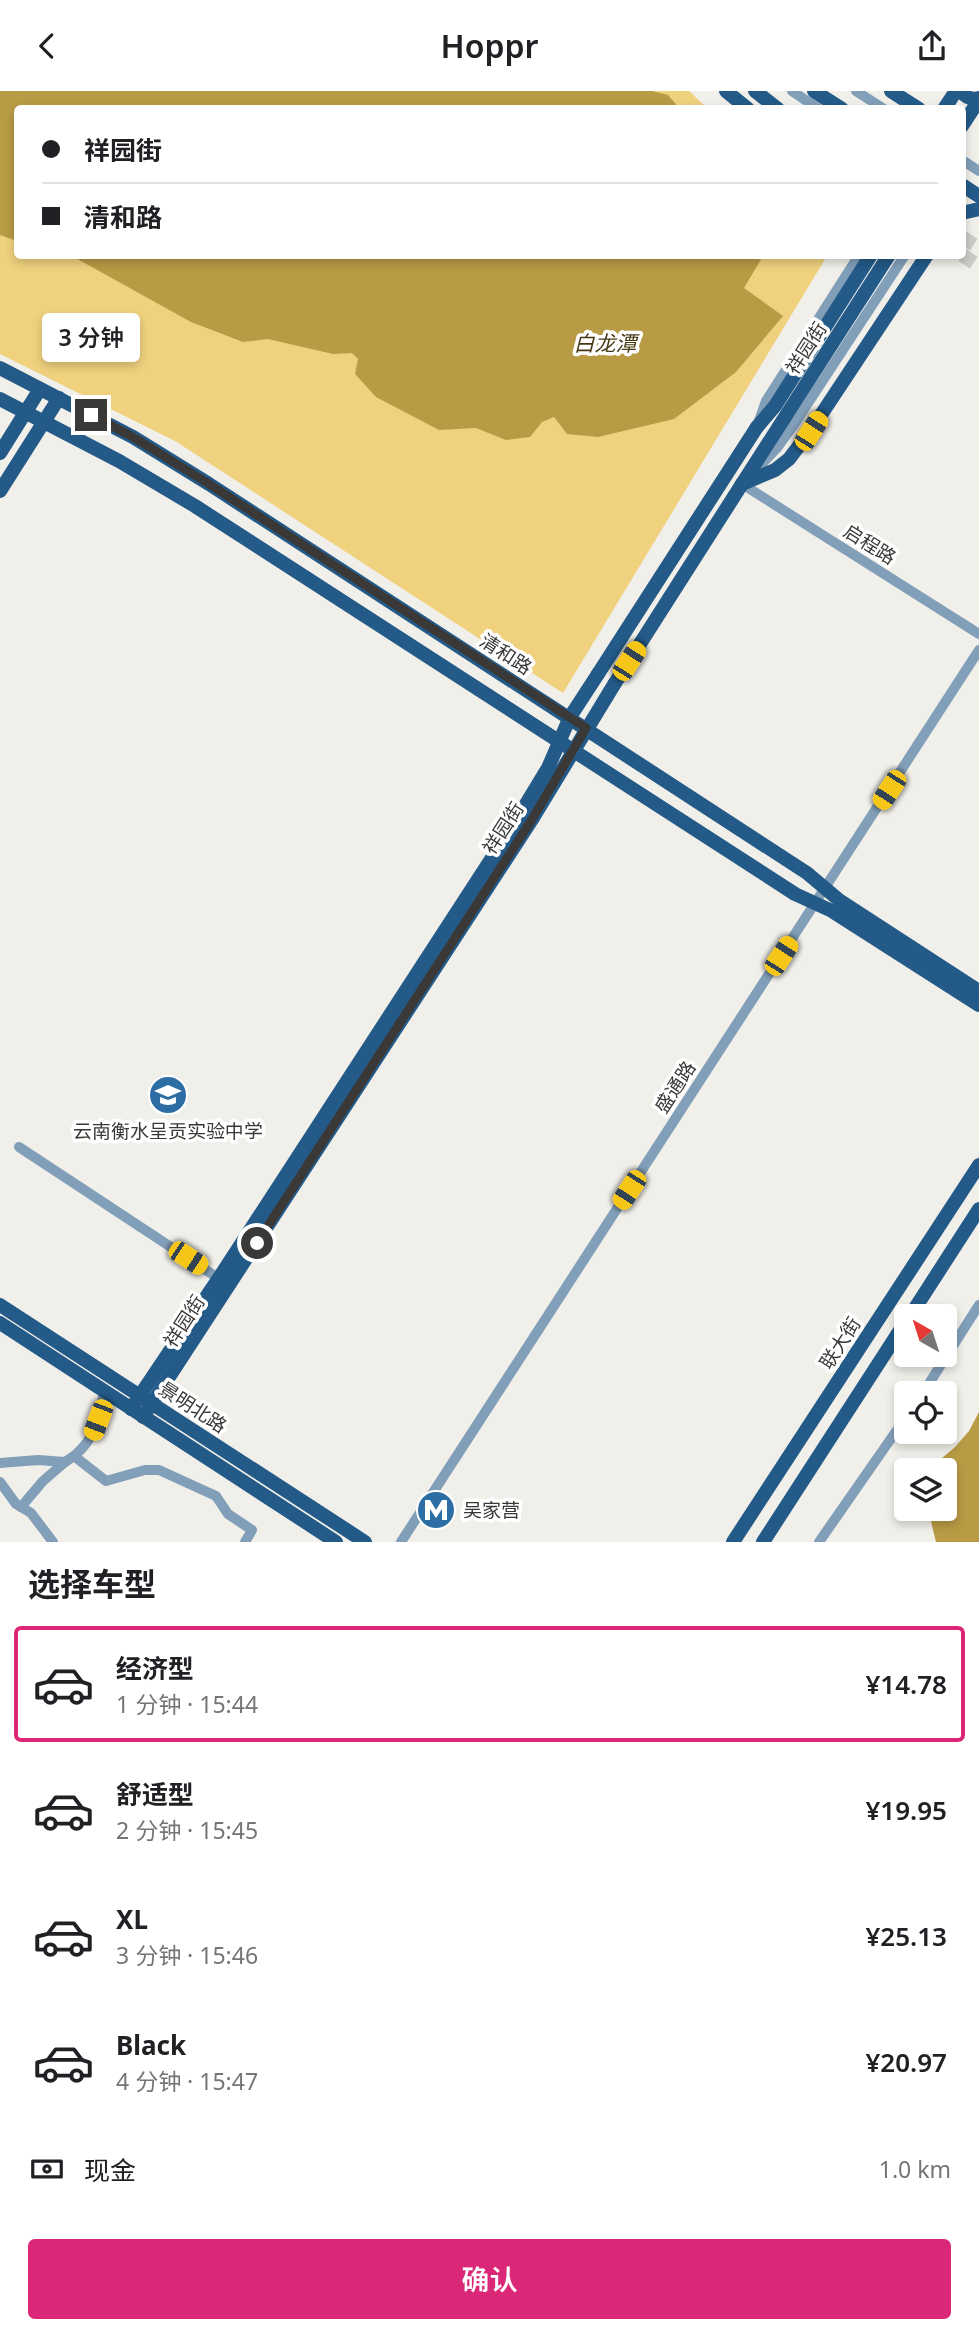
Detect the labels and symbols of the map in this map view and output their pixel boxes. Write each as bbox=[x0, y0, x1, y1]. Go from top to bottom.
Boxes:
callout: 3 分钟 bbox=[42, 313, 140, 363]
street label: 祥园街 bbox=[780, 317, 832, 379]
water label: 白龙潭 bbox=[574, 329, 640, 357]
route end bbox=[75, 399, 107, 431]
car bbox=[791, 408, 832, 454]
street label: 启程路 bbox=[839, 518, 901, 570]
street label: 清和路 bbox=[475, 628, 537, 680]
car bbox=[609, 638, 650, 684]
car bbox=[869, 767, 910, 813]
street label: 祥园街 bbox=[477, 797, 529, 859]
car bbox=[761, 933, 802, 979]
street label: 盛通路 bbox=[649, 1056, 701, 1118]
school or university icon: 云南衡水呈贡实验中学 bbox=[147, 1074, 189, 1116]
place label: 云南衡水呈贡实验中学 bbox=[73, 1118, 263, 1144]
car bbox=[609, 1167, 650, 1213]
route start bbox=[241, 1227, 273, 1259]
car bbox=[165, 1238, 212, 1278]
street label: 祥园街 bbox=[158, 1290, 210, 1352]
north arrow bbox=[894, 1304, 957, 1367]
street label: 联大街 bbox=[814, 1312, 866, 1374]
street label: 景明北路 bbox=[154, 1375, 232, 1439]
car bbox=[81, 1397, 116, 1443]
metro station icon: 吴家营 bbox=[415, 1489, 457, 1531]
place label: 吴家营 bbox=[463, 1497, 520, 1523]

